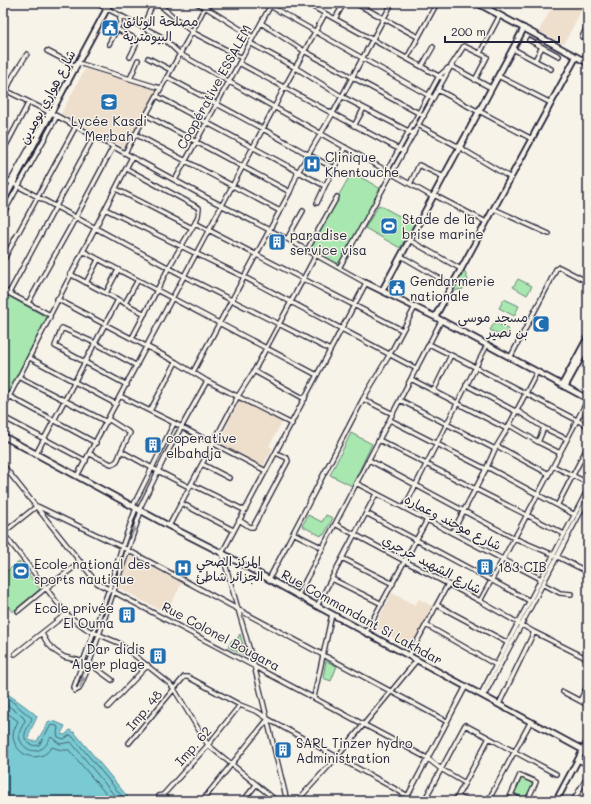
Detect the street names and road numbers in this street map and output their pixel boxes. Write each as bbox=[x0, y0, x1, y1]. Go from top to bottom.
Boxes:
street label: Coopérative ESSALEM bbox=[172, 21, 255, 152]
street label: شارع هواري بومدين bbox=[15, 47, 80, 148]
street label: شارع موحند وعماره bbox=[401, 490, 504, 555]
street label: شارع الشهيد جرجري bbox=[379, 530, 485, 599]
street label: Rue Commandant Si Lakhdar bbox=[279, 565, 446, 668]
street label: Rue Colonel Bougara bbox=[159, 597, 283, 674]
street label: Imp. 48 bbox=[122, 686, 166, 733]
street label: Imp. 62 bbox=[171, 722, 215, 769]

